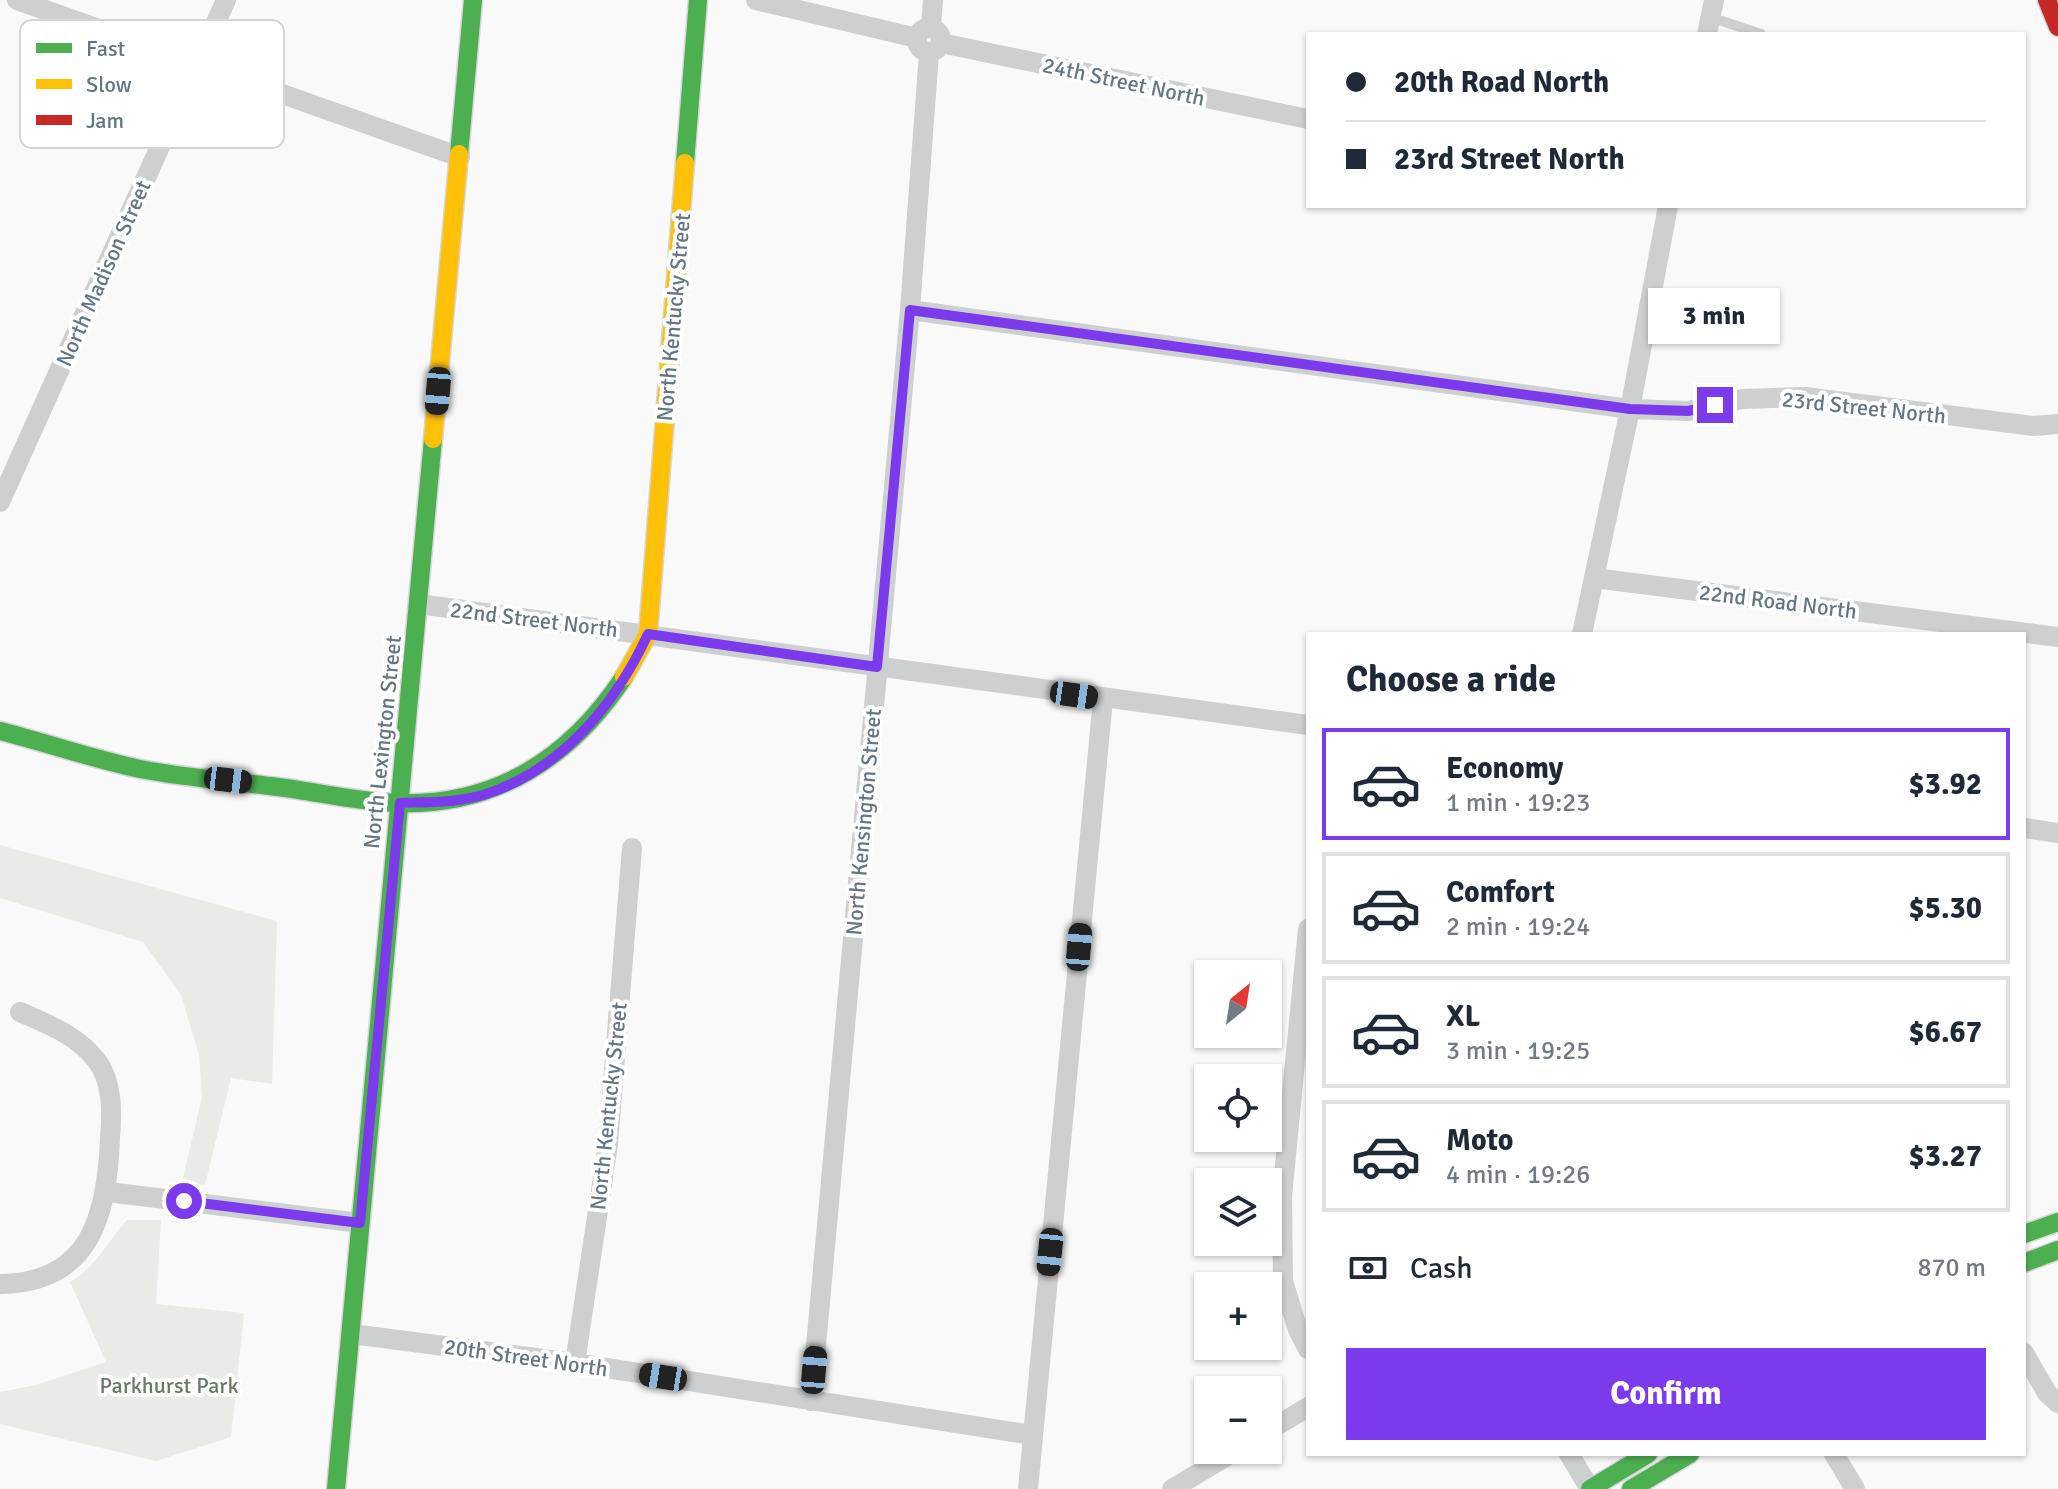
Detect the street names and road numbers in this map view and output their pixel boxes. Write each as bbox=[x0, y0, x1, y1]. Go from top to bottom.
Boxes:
street label: 24th Street North bbox=[1040, 51, 1207, 112]
street label: North Madison Street bbox=[50, 176, 157, 371]
street label: North Kentucky Street bbox=[651, 212, 696, 422]
street label: 23rd Street North bbox=[1781, 385, 1947, 430]
street label: 22nd Road North bbox=[1697, 578, 1858, 625]
street label: 22nd Street North bbox=[448, 596, 619, 643]
street label: North Lexington Street bbox=[358, 634, 407, 850]
street label: North Kensington Street bbox=[840, 707, 887, 937]
street label: North Kentucky Street bbox=[584, 1001, 633, 1211]
street label: 20th Street North bbox=[442, 1333, 610, 1382]

